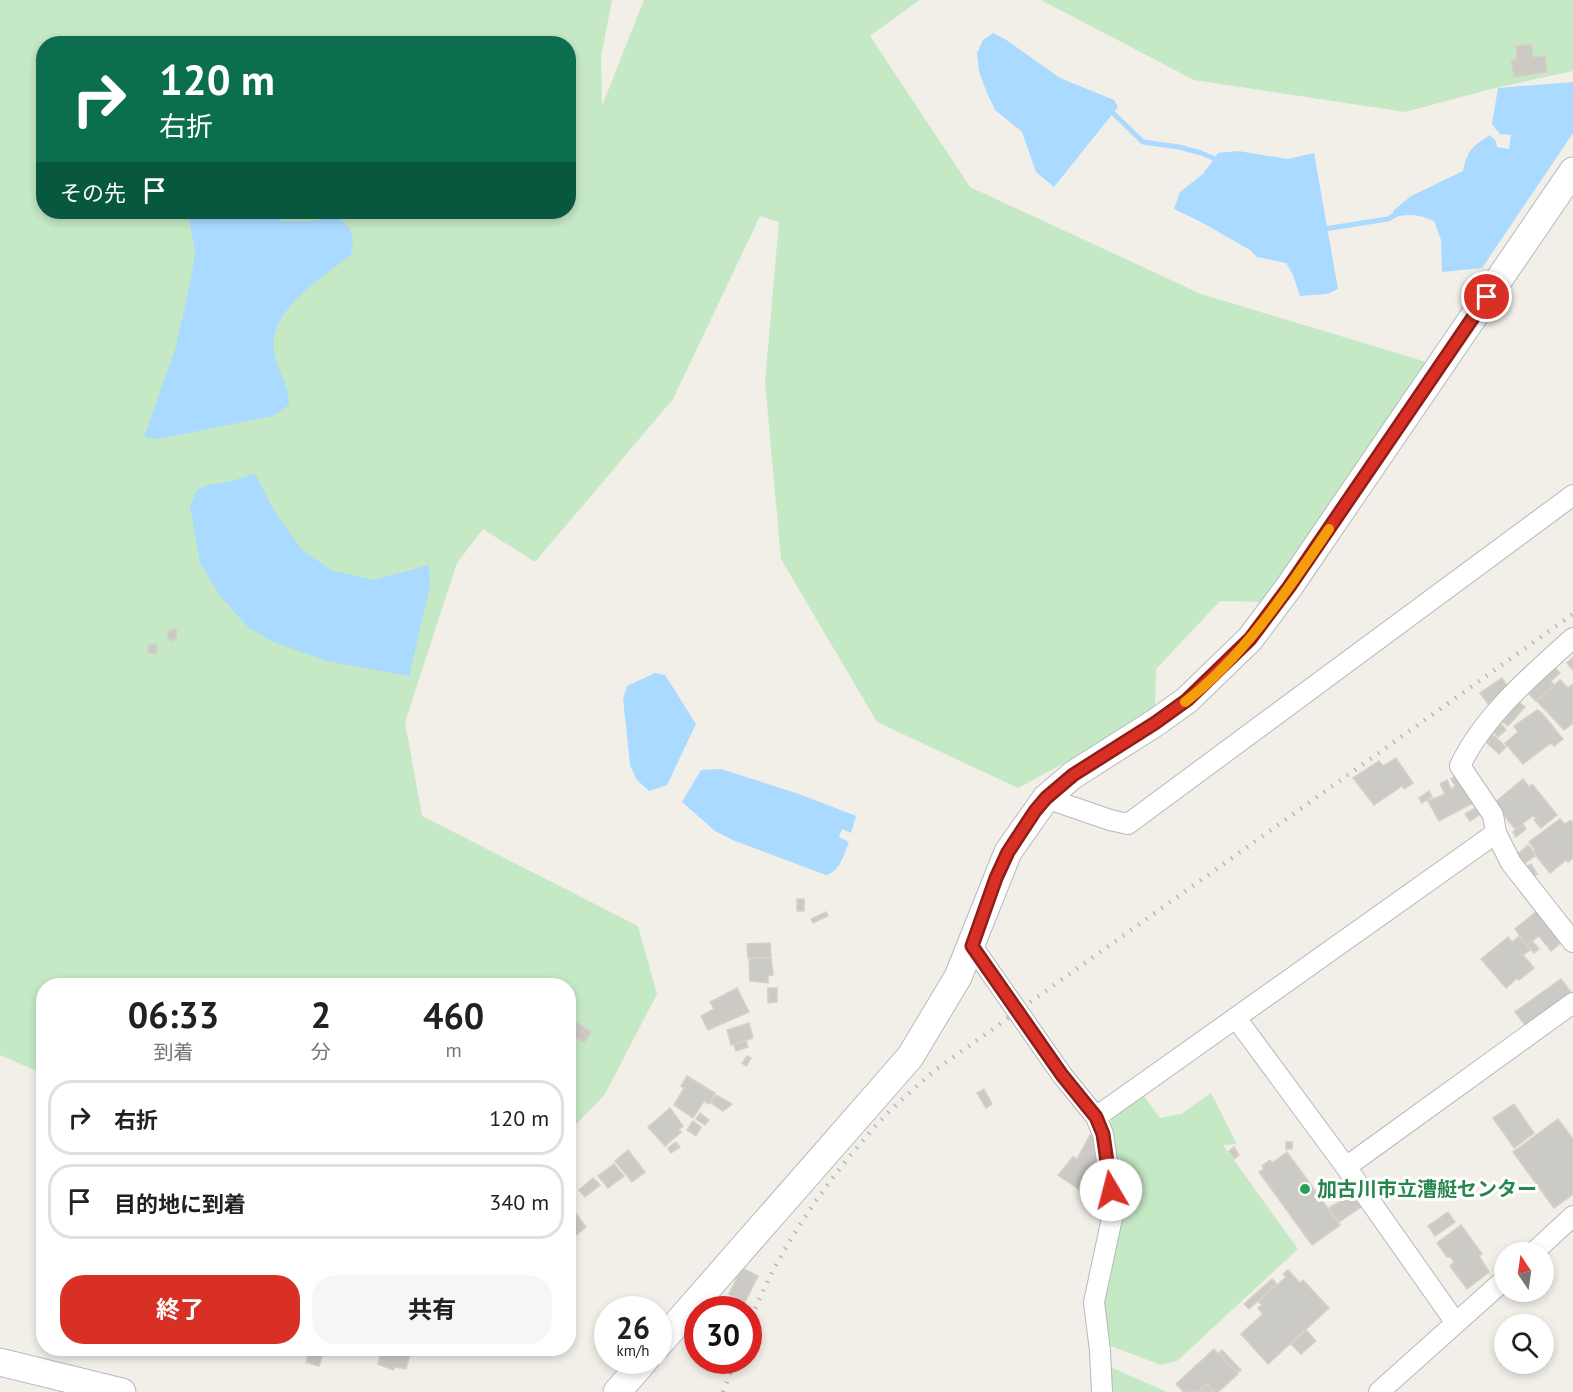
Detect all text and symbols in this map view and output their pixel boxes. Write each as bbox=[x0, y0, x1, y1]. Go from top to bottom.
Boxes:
text: 120 m bbox=[159, 52, 275, 107]
icon: right bbox=[60, 60, 138, 138]
text: 右折 bbox=[159, 109, 213, 143]
icon: arrive bbox=[138, 174, 171, 207]
text: その先 bbox=[60, 179, 126, 207]
pin bbox=[1461, 271, 1512, 322]
icon: arrive bbox=[1470, 280, 1503, 313]
text: 06:33 bbox=[128, 991, 219, 1038]
text: 2 bbox=[311, 991, 331, 1038]
text: 460 bbox=[423, 992, 484, 1039]
text: m bbox=[445, 1037, 462, 1063]
text: 到着 bbox=[153, 1039, 193, 1065]
text: 分 bbox=[311, 1039, 331, 1065]
icon: right bbox=[63, 1101, 96, 1134]
text: 120 m bbox=[489, 1104, 549, 1132]
text: 右折 bbox=[114, 1106, 158, 1134]
position arrow bbox=[1079, 1158, 1143, 1222]
place label: 加古川市立漕艇センター bbox=[1317, 1176, 1537, 1202]
marker: 加古川市立漕艇センター bbox=[1298, 1182, 1312, 1196]
icon: arrive bbox=[63, 1185, 96, 1218]
text: 340 m bbox=[489, 1188, 549, 1216]
text: 目的地に到着 bbox=[114, 1190, 246, 1218]
north arrow bbox=[1494, 1242, 1554, 1302]
map controls bbox=[1494, 1242, 1554, 1374]
button: 終了 bbox=[60, 1275, 300, 1344]
button: 共有 bbox=[312, 1275, 552, 1344]
speed limit sign: 30 bbox=[684, 1296, 762, 1374]
text: 26 bbox=[616, 1308, 650, 1347]
button: search bbox=[1494, 1314, 1554, 1374]
text: km/h bbox=[617, 1341, 649, 1360]

